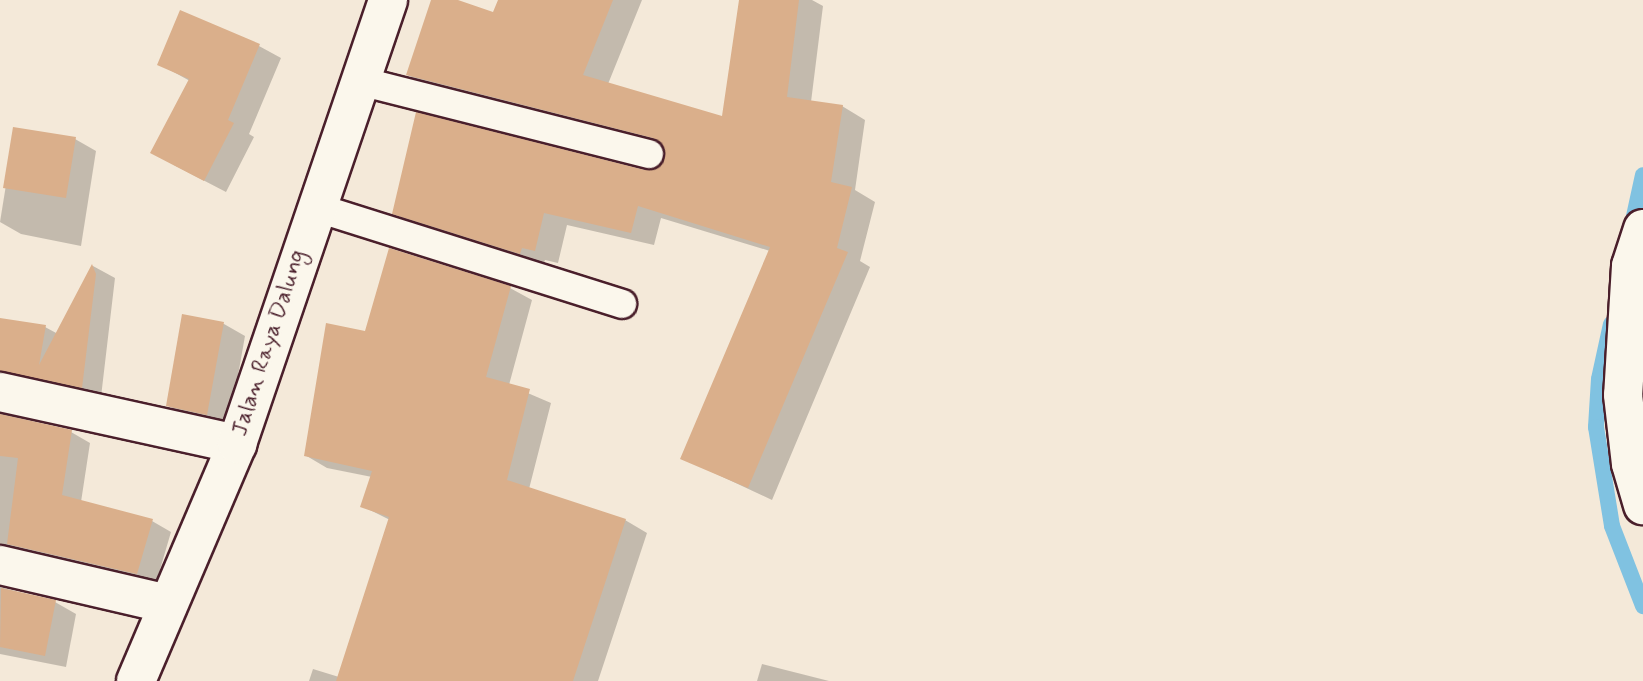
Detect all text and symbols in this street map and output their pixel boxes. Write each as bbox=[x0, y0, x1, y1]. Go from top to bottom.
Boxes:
street label: Jalan Raya Dalung bbox=[226, 248, 312, 438]

